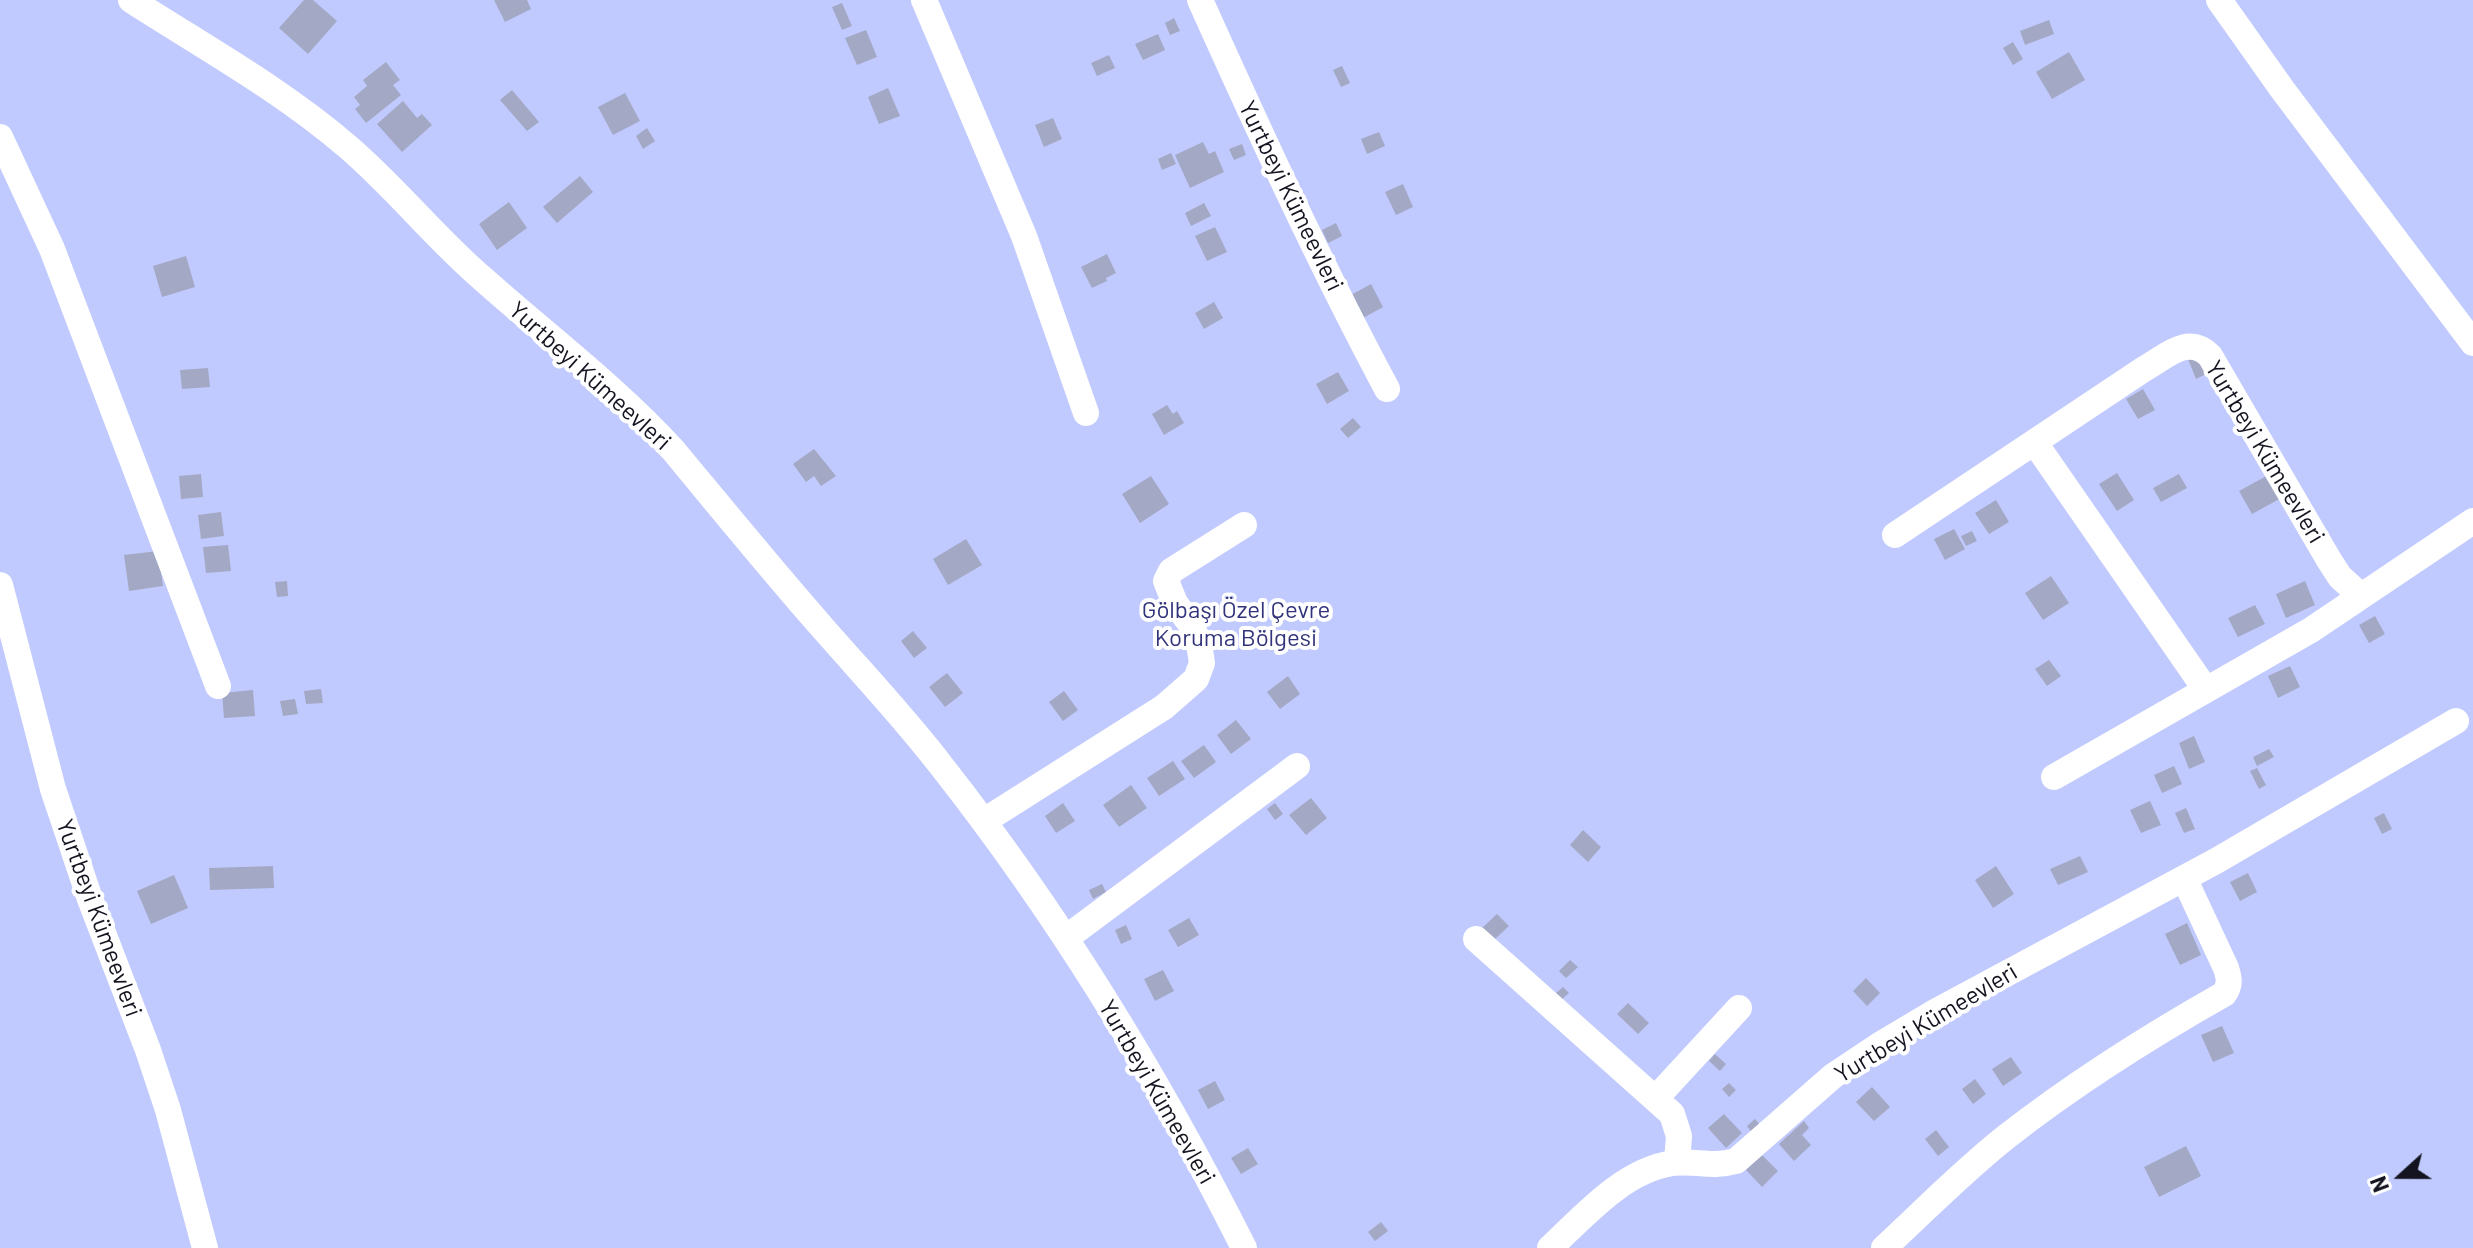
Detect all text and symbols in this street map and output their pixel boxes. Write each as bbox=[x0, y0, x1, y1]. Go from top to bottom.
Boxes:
street label: Yurtbeyi Kümeevleri bbox=[1232, 96, 1350, 296]
street label: Yurtbeyi Kümeevleri bbox=[503, 296, 677, 456]
street label: Yurtbeyi Kümeevleri bbox=[2199, 355, 2331, 549]
park label: Gölbaşı Özel Çevre Koruma Bölgesi bbox=[1142, 596, 1330, 652]
street label: Yurtbeyi Kümeevleri bbox=[50, 815, 148, 1021]
street label: Yurtbeyi Kümeevleri bbox=[1829, 957, 2023, 1089]
street label: Yurtbeyi Kümeevleri bbox=[1092, 995, 1222, 1189]
north arrow bbox=[2361, 1136, 2441, 1216]
text: N bbox=[2364, 1173, 2393, 1196]

